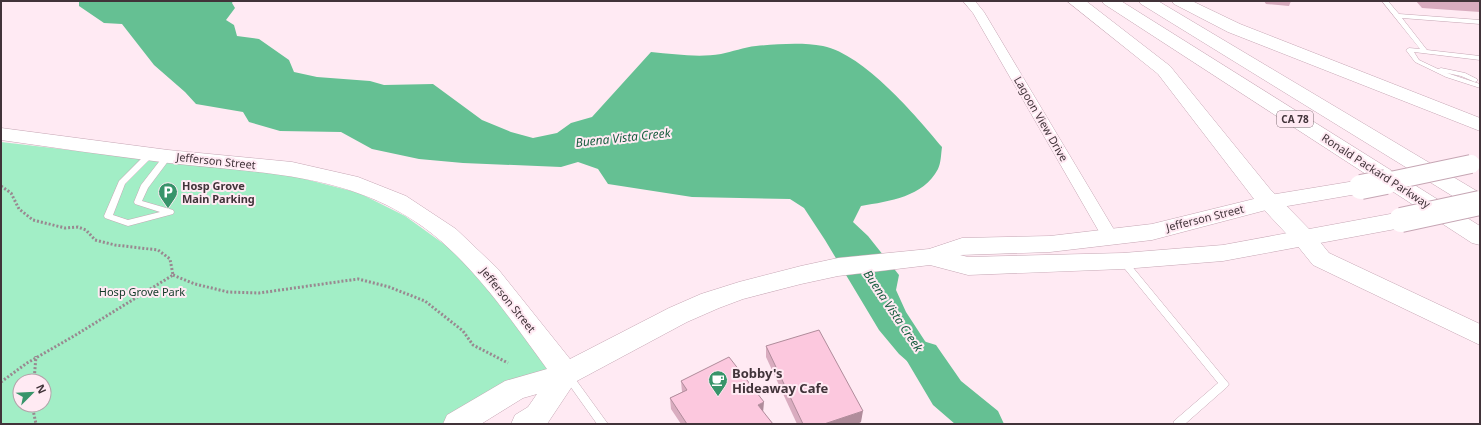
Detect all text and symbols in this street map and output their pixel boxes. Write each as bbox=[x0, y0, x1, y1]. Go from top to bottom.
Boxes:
street label: Lagoon View Drive bbox=[1011, 74, 1072, 164]
road number: CA 78 bbox=[1277, 111, 1313, 127]
water label: Buena Vista Creek bbox=[575, 124, 672, 151]
street label: Ronald Packard Parkway bbox=[1319, 130, 1434, 212]
street label: Jefferson Street bbox=[175, 149, 257, 172]
place label: Hosp Grove Main Parking bbox=[182, 178, 255, 206]
parking icon: Hosp Grove Main Parking bbox=[157, 181, 179, 209]
street label: Jefferson Street bbox=[1163, 201, 1245, 235]
street label: Jefferson Street bbox=[477, 263, 539, 335]
water label: Buena Vista Creek bbox=[860, 266, 928, 356]
park label: Hosp Grove Park bbox=[99, 284, 185, 299]
place label: Bobby's Hideaway Cafe bbox=[732, 364, 828, 397]
cafe icon: Bobby's Hideaway Cafe bbox=[707, 369, 729, 397]
north arrow bbox=[12, 373, 52, 413]
text: N bbox=[33, 382, 50, 396]

